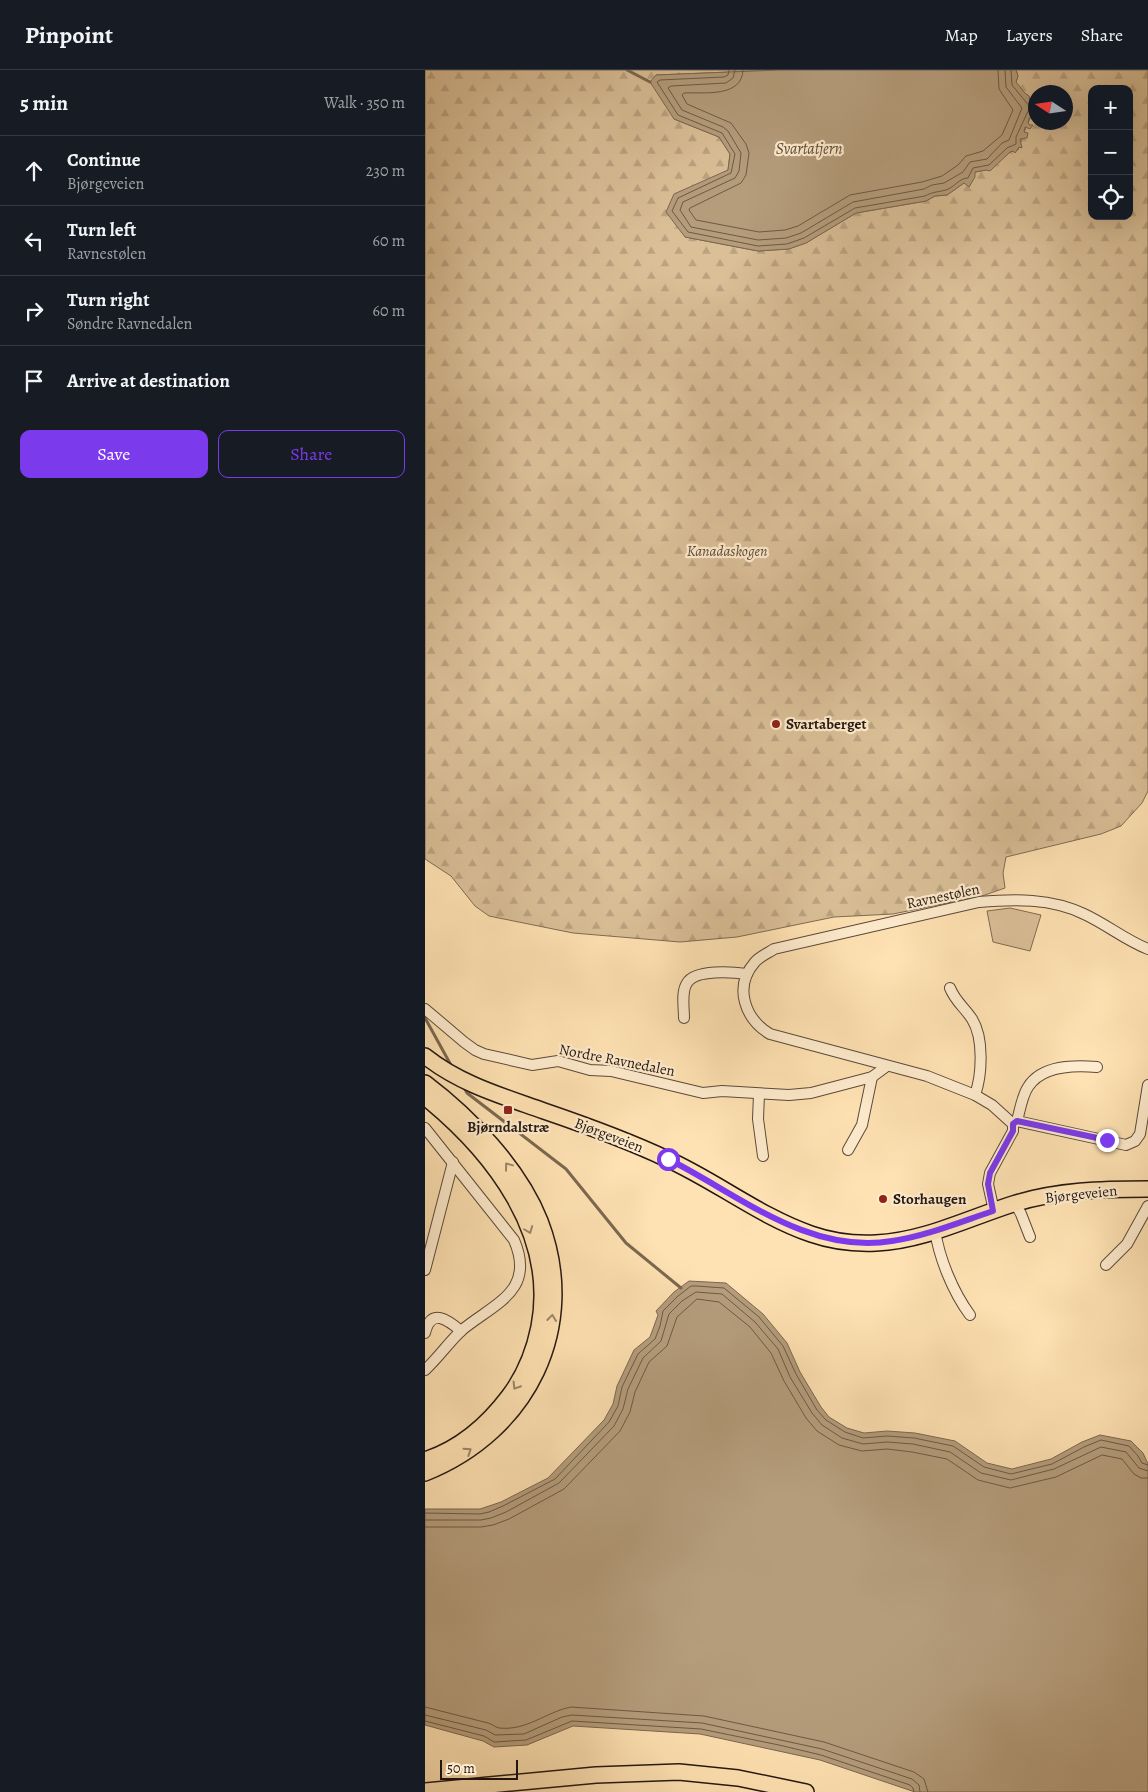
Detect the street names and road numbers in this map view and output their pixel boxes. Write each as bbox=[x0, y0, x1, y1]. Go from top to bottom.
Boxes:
street label: Ravnestølen bbox=[905, 878, 981, 914]
street label: Nordre Ravnedalen bbox=[557, 1039, 677, 1081]
street label: Bjørgeveien bbox=[572, 1113, 646, 1157]
street label: Bjørgeveien bbox=[1044, 1180, 1118, 1208]

